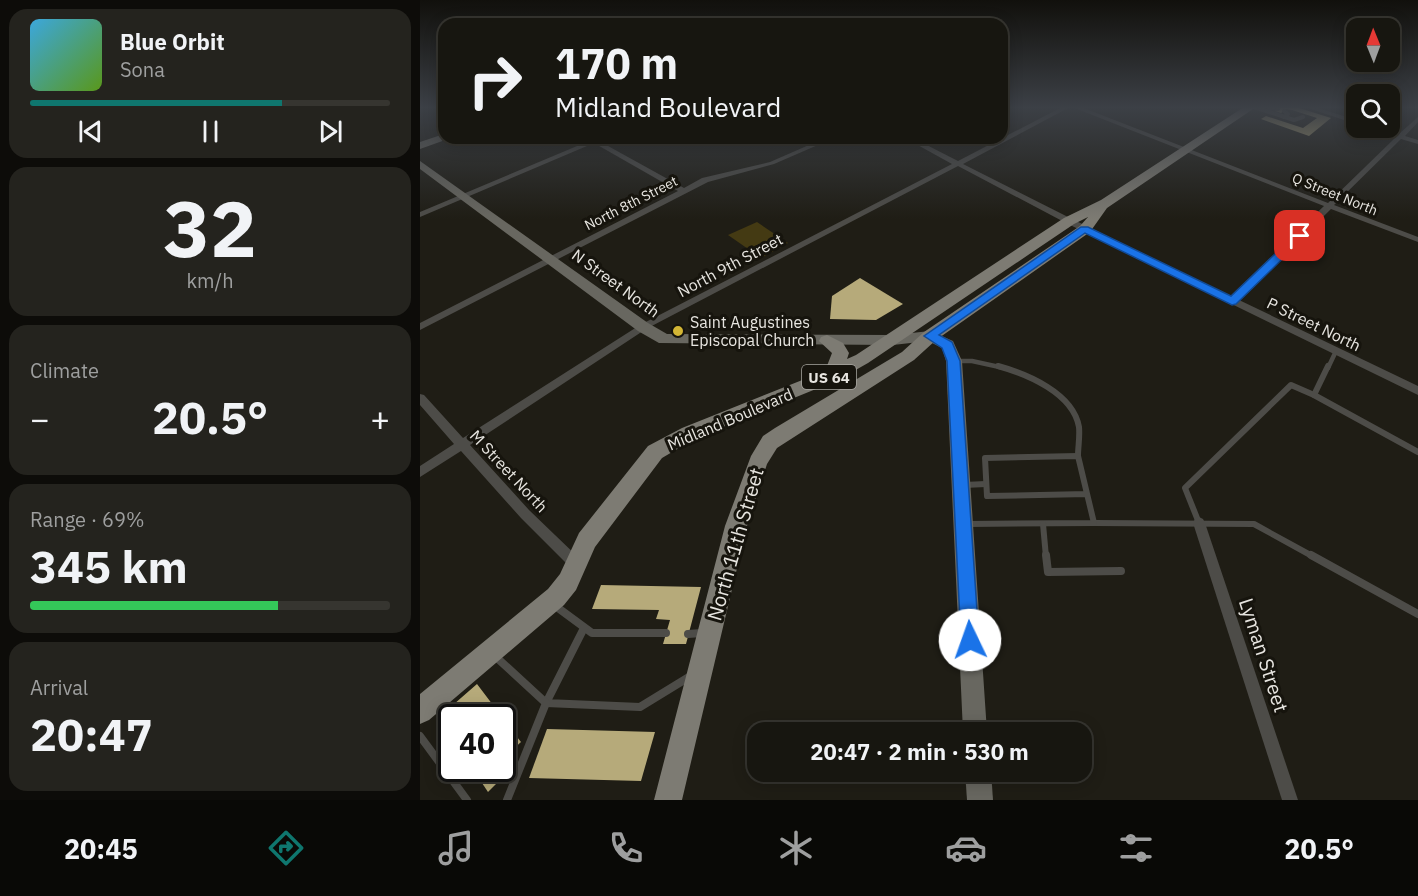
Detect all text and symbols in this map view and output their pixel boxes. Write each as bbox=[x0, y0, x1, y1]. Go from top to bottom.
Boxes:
north arrow bbox=[1346, 18, 1400, 72]
map controls bbox=[1346, 18, 1400, 138]
text: Blue Orbit bbox=[120, 27, 225, 56]
text: 170 m bbox=[555, 36, 678, 91]
icon: right bbox=[456, 42, 534, 120]
text: Sona bbox=[120, 56, 165, 83]
button: search bbox=[1346, 84, 1400, 138]
text: Midland Boulevard bbox=[555, 89, 781, 124]
icon: previous bbox=[74, 115, 107, 148]
icon: pause bbox=[194, 115, 227, 148]
icon: next bbox=[314, 115, 347, 148]
street label: Q Street North bbox=[1290, 169, 1380, 219]
street label: North 8th Street bbox=[581, 172, 681, 234]
text: 32 bbox=[163, 177, 257, 278]
pin bbox=[1274, 210, 1325, 261]
icon: arrive bbox=[1283, 219, 1316, 252]
street label: North 9th Street bbox=[674, 229, 786, 301]
street label: N Street North bbox=[568, 244, 664, 322]
text: km/h bbox=[186, 267, 234, 294]
street label: P Street North bbox=[1264, 293, 1364, 355]
place label: Saint Augustines Episcopal Church bbox=[690, 312, 814, 350]
marker: Saint Augustines Episcopal Church bbox=[671, 324, 685, 338]
text: Climate bbox=[30, 357, 99, 384]
road number: US 64 bbox=[802, 365, 856, 389]
street label: Midland Boulevard bbox=[664, 384, 796, 454]
text: 20.5° bbox=[152, 388, 268, 446]
text: − bbox=[30, 397, 50, 440]
text: + bbox=[370, 397, 390, 440]
street label: M Street North bbox=[466, 426, 552, 516]
street label: North 11th Street bbox=[700, 464, 770, 624]
text: Range · 69% bbox=[30, 506, 145, 533]
text: 345 km bbox=[30, 537, 188, 595]
street label: Lyman Street bbox=[1233, 595, 1295, 715]
position arrow bbox=[938, 608, 1002, 672]
text: Arrival bbox=[30, 674, 88, 701]
speed limit sign: 40 bbox=[438, 704, 516, 782]
text: 20:47 bbox=[30, 705, 153, 763]
text: 20:47 · 2 min · 530 m bbox=[810, 737, 1029, 766]
icon: directions bbox=[265, 827, 307, 869]
icon: music bbox=[435, 827, 477, 869]
icon: phone bbox=[605, 827, 647, 869]
icon: climate bbox=[775, 827, 817, 869]
icon: car bbox=[945, 827, 987, 869]
icon: filters bbox=[1115, 827, 1157, 869]
text: 20:45 bbox=[64, 831, 138, 866]
text: 20.5° bbox=[1284, 831, 1354, 866]

